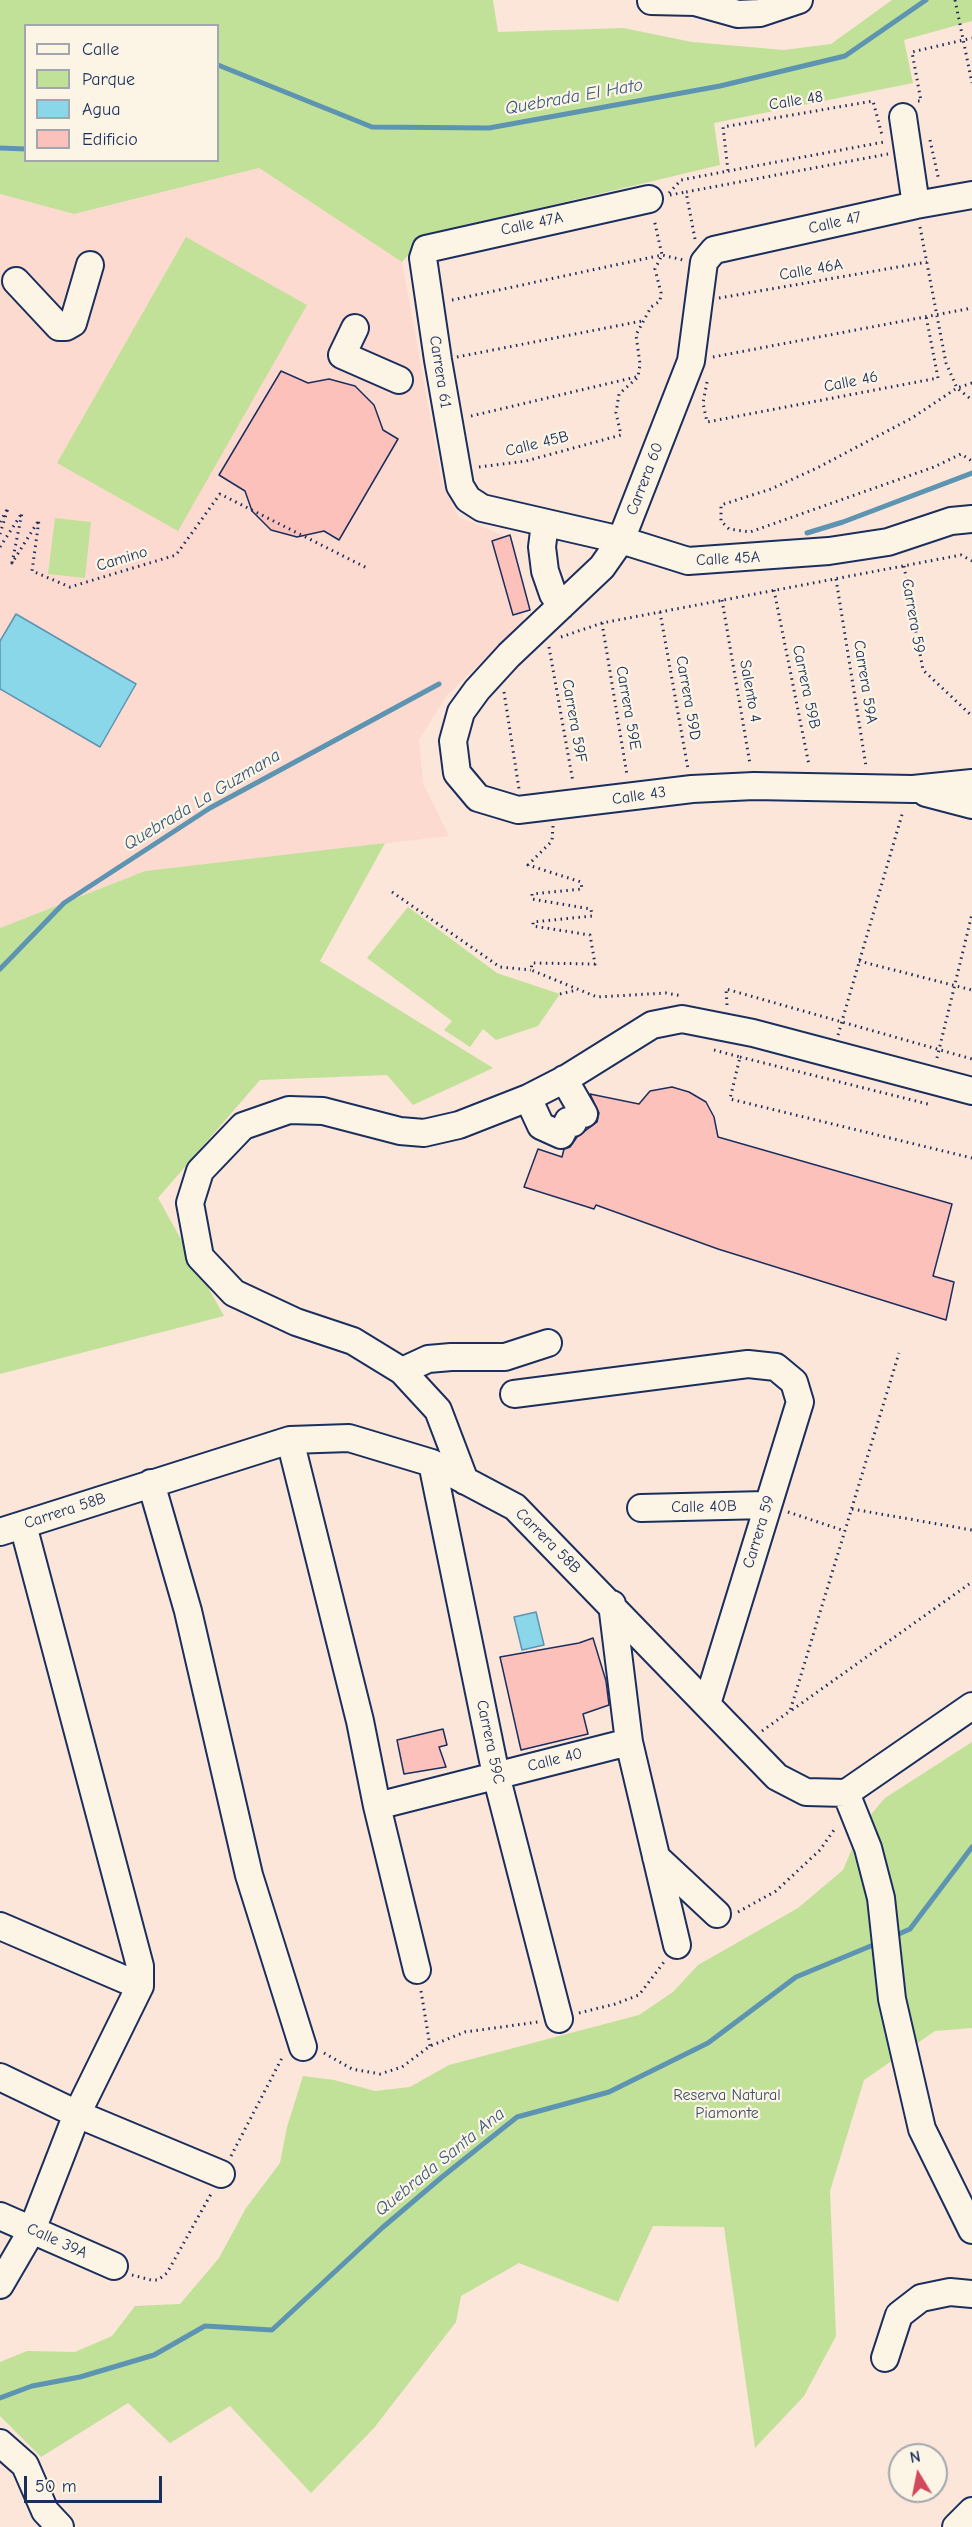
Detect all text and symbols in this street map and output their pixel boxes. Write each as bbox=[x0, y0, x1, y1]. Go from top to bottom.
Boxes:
legend bbox=[24, 24, 219, 162]
text: Calle bbox=[82, 39, 119, 60]
text: Parque bbox=[82, 69, 135, 90]
water label: Quebrada El Hato bbox=[503, 74, 645, 120]
street label: Calle 48 bbox=[768, 87, 824, 115]
text: Agua bbox=[82, 99, 120, 120]
text: Edificio bbox=[82, 129, 138, 150]
street label: Calle 47A bbox=[499, 208, 565, 240]
street label: Calle 47 bbox=[807, 208, 863, 238]
street label: Calle 46A bbox=[778, 255, 844, 285]
street label: Carrera 61 bbox=[425, 334, 455, 410]
street label: Calle 46 bbox=[822, 367, 880, 397]
street label: Calle 45B bbox=[503, 427, 571, 461]
street label: Carrera 60 bbox=[622, 440, 668, 518]
street label: Camino bbox=[94, 542, 150, 576]
street label: Calle 45A bbox=[695, 548, 761, 570]
street label: Carrera 59 bbox=[897, 577, 929, 655]
street label: Carrera 59A bbox=[849, 639, 881, 725]
street label: Carrera 59B bbox=[788, 643, 824, 731]
street label: Carrera 59D bbox=[671, 654, 705, 742]
street label: Salento 4 bbox=[735, 658, 765, 724]
street label: Carrera 59E bbox=[611, 664, 645, 752]
street label: Carrera 59F bbox=[557, 678, 591, 764]
water label: Quebrada La Guzmana bbox=[120, 745, 284, 855]
street label: Calle 43 bbox=[611, 783, 667, 809]
street label: Carrera 58B bbox=[22, 1489, 108, 1533]
street label: Carrera 59 bbox=[739, 1493, 779, 1571]
street label: Calle 40B bbox=[671, 1497, 737, 1517]
street label: Carrera 58B bbox=[511, 1504, 585, 1578]
street label: Carrera 59C bbox=[472, 1698, 508, 1786]
street label: Calle 40 bbox=[526, 1744, 584, 1776]
park label: Reserva Natural Piamonte bbox=[673, 2085, 781, 2123]
water label: Quebrada Santa Ana bbox=[371, 2103, 509, 2221]
street label: Calle 39A bbox=[24, 2219, 90, 2263]
north arrow bbox=[888, 2443, 948, 2503]
text: N bbox=[909, 2447, 922, 2467]
scale bar bbox=[27, 2464, 165, 2502]
text: 50 m bbox=[35, 2476, 77, 2497]

